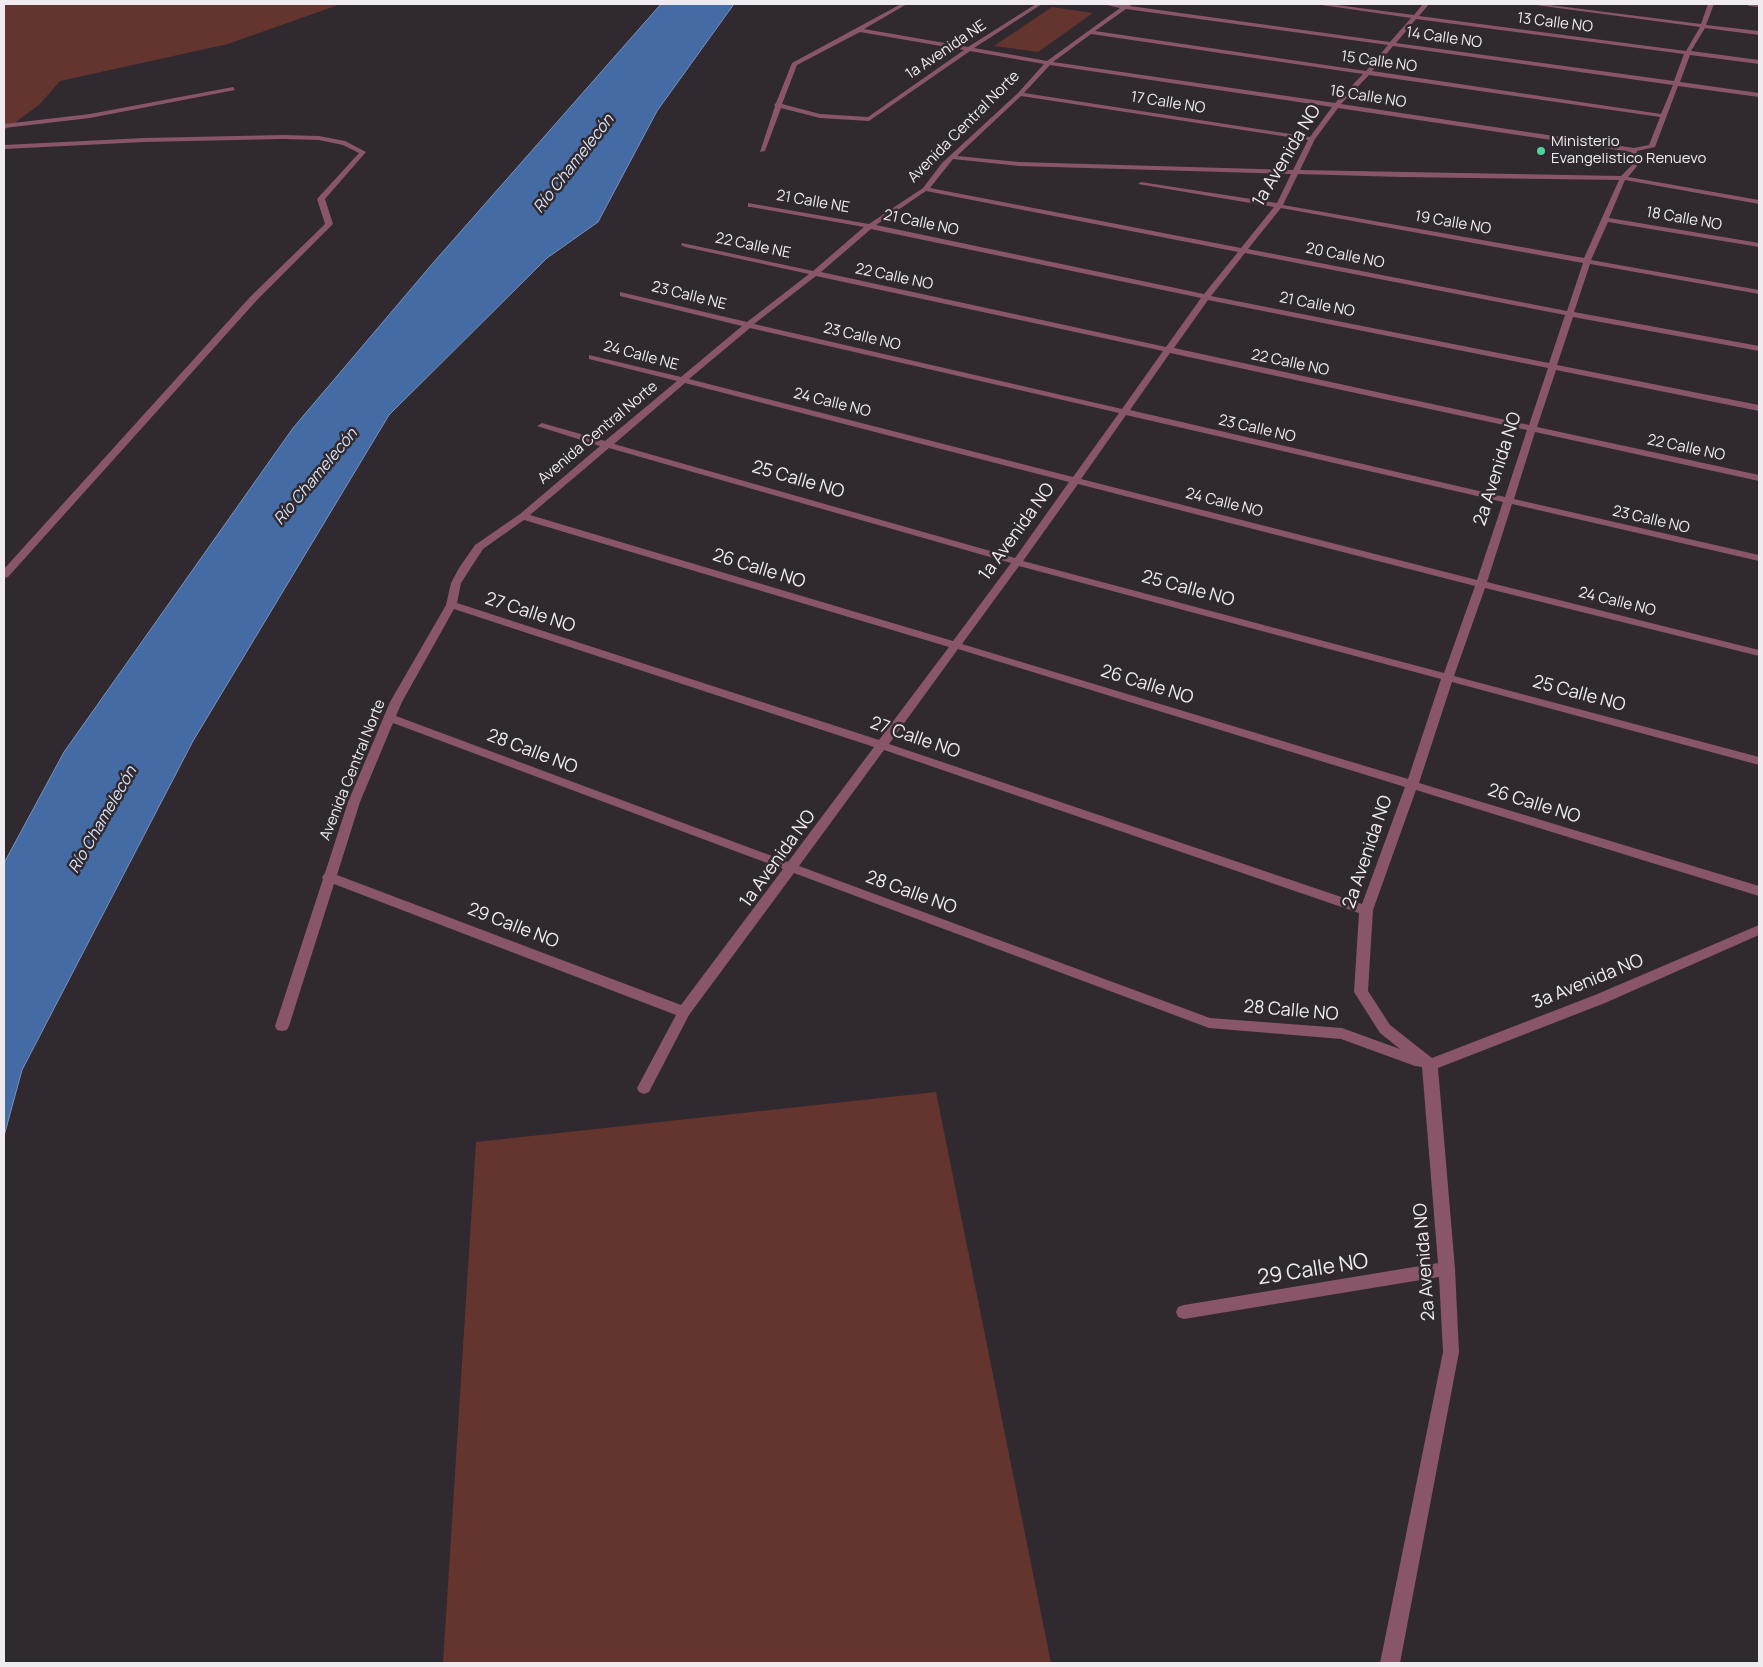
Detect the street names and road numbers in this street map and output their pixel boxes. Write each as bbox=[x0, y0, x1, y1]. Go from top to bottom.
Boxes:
street label: 13 Calle NO bbox=[1516, 9, 1594, 37]
street label: 1a Avenida NE bbox=[902, 16, 990, 84]
street label: 14 Calle NO bbox=[1405, 24, 1483, 52]
street label: 15 Calle NO bbox=[1340, 48, 1418, 76]
street label: Avenida Central Norte bbox=[904, 67, 1024, 187]
street label: 16 Calle NO bbox=[1329, 82, 1407, 112]
street label: 17 Calle NO bbox=[1129, 88, 1207, 118]
street label: 1a Avenida NO bbox=[1248, 101, 1326, 211]
street label: 21 Calle NE bbox=[775, 187, 851, 217]
street label: 18 Calle NO bbox=[1645, 203, 1723, 235]
street label: 21 Calle NO bbox=[882, 206, 960, 240]
street label: 19 Calle NO bbox=[1413, 207, 1493, 239]
street label: 22 Calle NE bbox=[714, 229, 792, 263]
street label: 20 Calle NO bbox=[1304, 240, 1386, 272]
street label: 22 Calle NO bbox=[853, 260, 935, 294]
street label: 23 Calle NE bbox=[650, 278, 728, 314]
street label: 21 Calle NO bbox=[1278, 289, 1356, 321]
street label: 23 Calle NO bbox=[822, 319, 902, 355]
street label: 24 Calle NE bbox=[602, 337, 680, 375]
street label: 22 Calle NO bbox=[1249, 346, 1331, 380]
street label: Avenida Central Norte bbox=[535, 378, 661, 488]
street label: 24 Calle NO bbox=[791, 385, 873, 421]
street label: 2a Avenida NO bbox=[1469, 410, 1527, 528]
street label: 23 Calle NO bbox=[1217, 411, 1297, 447]
street label: 22 Calle NO bbox=[1645, 431, 1727, 465]
street label: 25 Calle NO bbox=[749, 457, 847, 503]
street label: 1a Avenida NO bbox=[975, 479, 1059, 585]
street label: 24 Calle NO bbox=[1183, 485, 1265, 521]
street label: 23 Calle NO bbox=[1611, 502, 1691, 538]
street label: 26 Calle NO bbox=[710, 545, 808, 593]
street label: 25 Calle NO bbox=[1139, 566, 1237, 612]
street label: 24 Calle NO bbox=[1576, 584, 1658, 620]
street label: 27 Calle NO bbox=[482, 588, 578, 638]
street label: 26 Calle NO bbox=[1098, 661, 1196, 709]
street label: 25 Calle NO bbox=[1530, 671, 1628, 717]
street label: Avenida Central Norte bbox=[316, 697, 390, 843]
street label: 27 Calle NO bbox=[867, 713, 963, 763]
street label: 28 Calle NO bbox=[484, 725, 580, 779]
street label: 26 Calle NO bbox=[1485, 780, 1583, 828]
street label: 2a Avenida NO bbox=[1339, 793, 1397, 911]
street label: 1a Avenida NO bbox=[736, 806, 820, 912]
street label: 28 Calle NO bbox=[863, 867, 959, 919]
street label: 29 Calle NO bbox=[464, 899, 562, 953]
street label: 3a Avenida NO bbox=[1529, 950, 1647, 1014]
street label: 28 Calle NO bbox=[1243, 996, 1339, 1026]
street label: 2a Avenida NO bbox=[1410, 1202, 1440, 1322]
street label: 29 Calle NO bbox=[1256, 1249, 1370, 1291]

